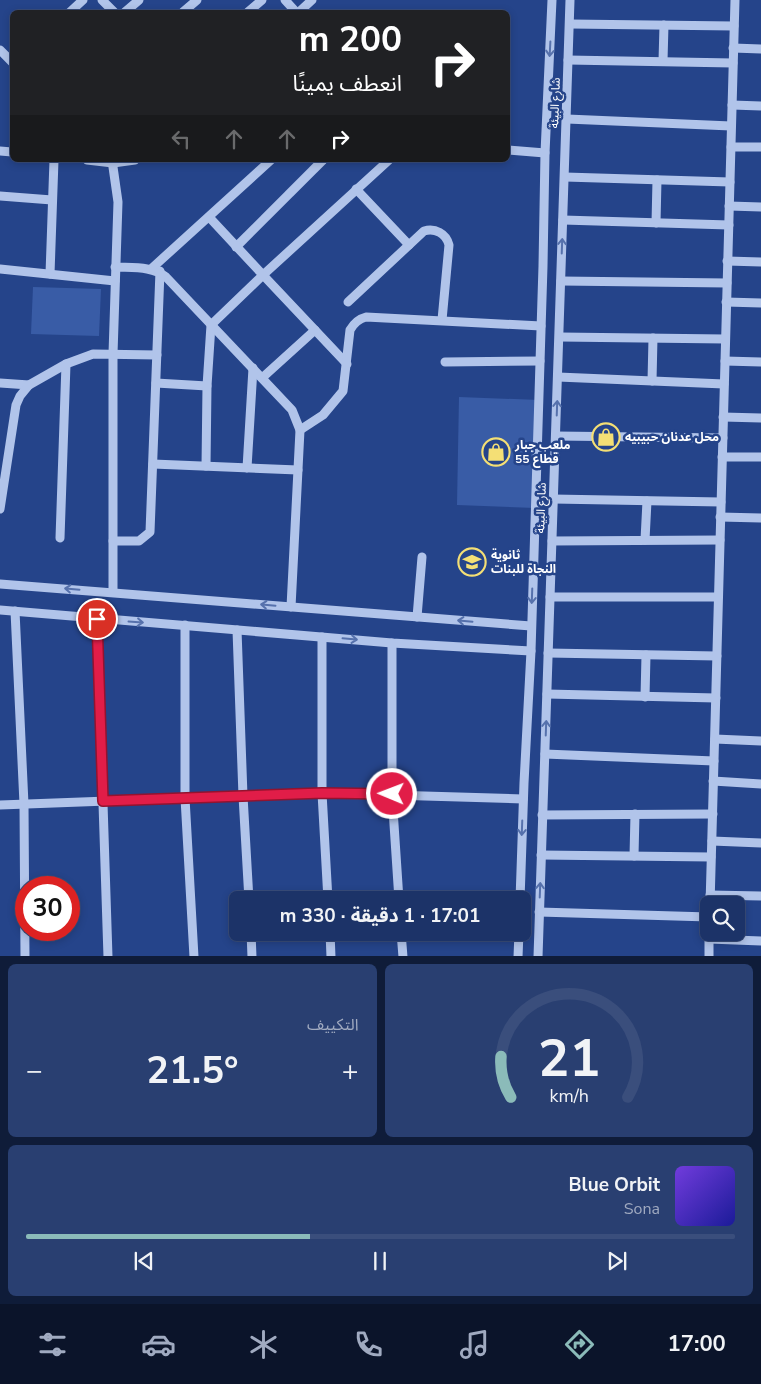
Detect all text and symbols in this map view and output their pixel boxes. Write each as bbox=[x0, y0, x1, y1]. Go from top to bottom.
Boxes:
text: 200 m bbox=[299, 16, 402, 63]
icon: right bbox=[420, 30, 485, 95]
one-way arrow bbox=[545, 40, 554, 56]
text: انعطف يمينًا bbox=[293, 69, 402, 99]
street label: شارع البيئة bbox=[546, 77, 565, 129]
icon: left bbox=[167, 125, 195, 153]
icon: ahead bbox=[220, 125, 248, 153]
icon: ahead bbox=[273, 125, 301, 153]
icon: right bbox=[326, 125, 354, 153]
one-way arrow bbox=[558, 238, 567, 254]
one-way arrow bbox=[552, 400, 562, 416]
shop icon: محل عدنان حبيبيه bbox=[591, 422, 621, 452]
place label: محل عدنان حبيبيه bbox=[625, 429, 719, 445]
shop icon: ملعب جبار قطاع 55 bbox=[481, 437, 511, 467]
place label: ملعب جبار قطاع 55 bbox=[514, 437, 571, 468]
street label: شارع البيئة bbox=[532, 482, 551, 534]
school or university icon: ثانوية النجاة للبنات bbox=[457, 547, 487, 577]
place label: ثانوية النجاة للبنات bbox=[491, 547, 556, 577]
one-way arrow bbox=[64, 585, 80, 594]
one-way arrow bbox=[528, 588, 537, 604]
pin bbox=[76, 598, 118, 640]
one-way arrow bbox=[261, 600, 277, 610]
icon: arrive bbox=[83, 605, 111, 633]
one-way arrow bbox=[458, 616, 474, 625]
one-way arrow bbox=[127, 617, 143, 626]
one-way arrow bbox=[342, 635, 358, 644]
one-way arrow bbox=[541, 720, 550, 736]
position arrow bbox=[365, 767, 417, 819]
one-way arrow bbox=[517, 820, 527, 836]
speed limit sign: 30 bbox=[15, 876, 80, 941]
one-way arrow bbox=[535, 883, 545, 899]
map controls bbox=[700, 896, 745, 941]
button: search bbox=[700, 896, 745, 941]
text: 17:01 · 1 دقيقة · 330 m bbox=[280, 903, 480, 929]
text: التكييف bbox=[307, 1014, 359, 1036]
text: 21 bbox=[538, 1023, 600, 1094]
text: 21.5° bbox=[146, 1045, 238, 1096]
text: − bbox=[26, 1052, 43, 1090]
text: + bbox=[342, 1052, 358, 1090]
text: km/h bbox=[549, 1084, 588, 1108]
text: Blue Orbit bbox=[569, 1172, 660, 1198]
text: Sona bbox=[624, 1198, 660, 1220]
icon: previous bbox=[130, 1247, 158, 1275]
icon: pause bbox=[366, 1247, 394, 1275]
icon: next bbox=[603, 1247, 631, 1275]
icon: filters bbox=[35, 1327, 70, 1362]
icon: car bbox=[141, 1327, 176, 1362]
icon: climate bbox=[246, 1327, 281, 1362]
icon: phone bbox=[351, 1327, 386, 1362]
icon: music bbox=[457, 1327, 492, 1362]
icon: directions bbox=[562, 1327, 597, 1362]
text: 17:00 bbox=[668, 1329, 726, 1359]

